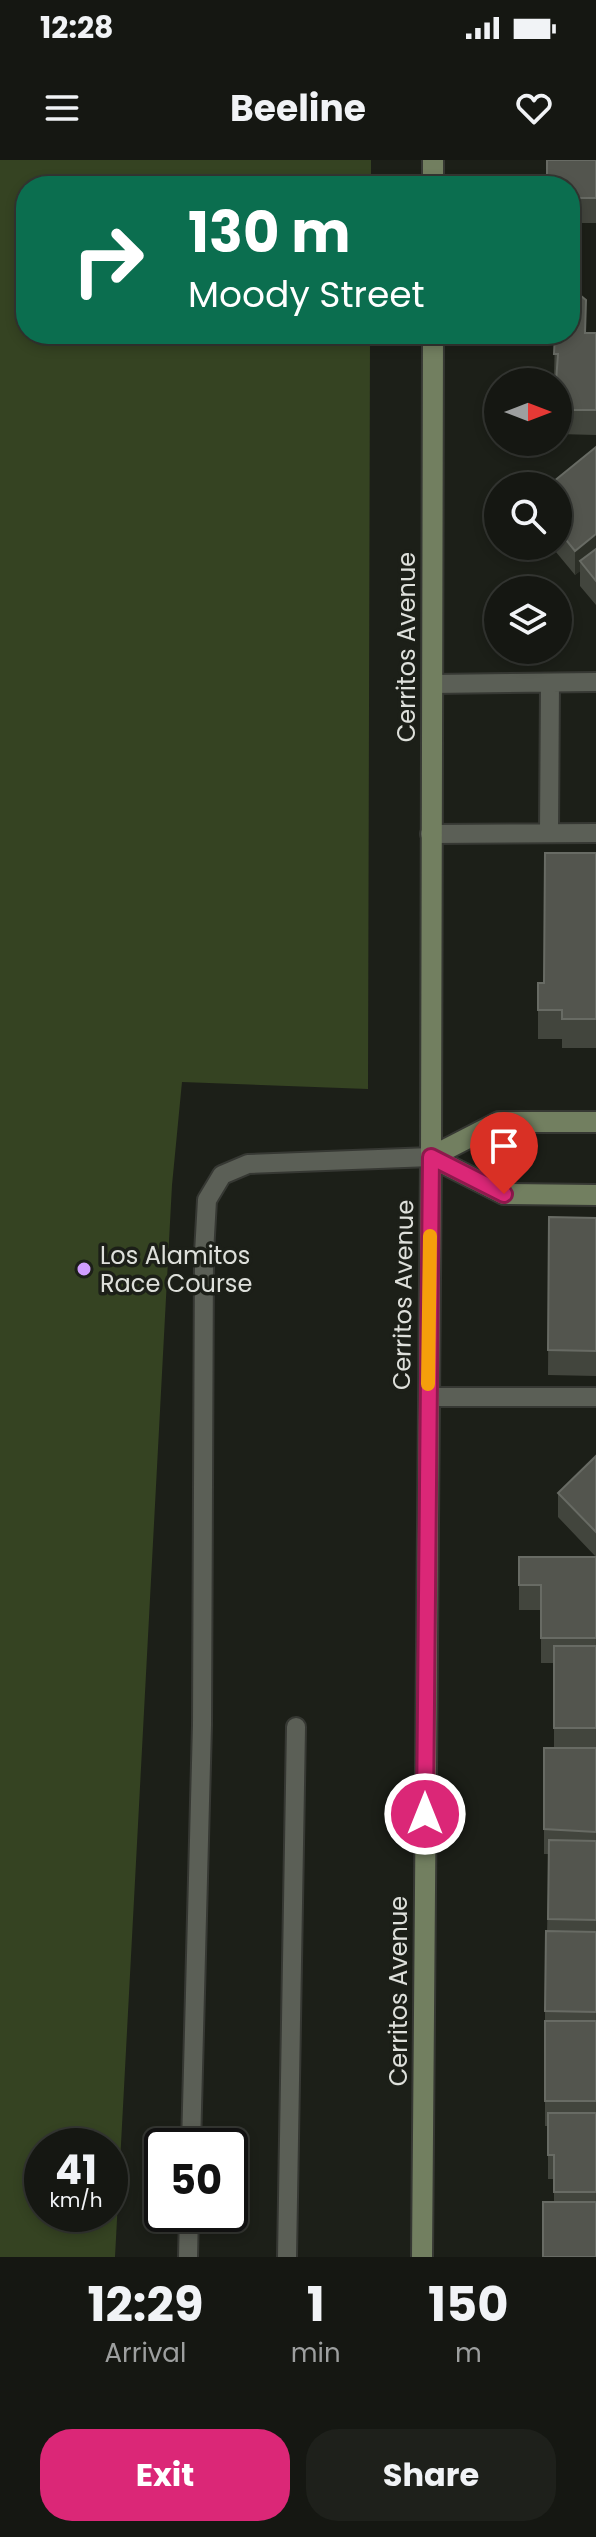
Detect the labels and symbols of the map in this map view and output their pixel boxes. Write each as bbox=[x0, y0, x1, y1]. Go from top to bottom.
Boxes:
north arrow bbox=[484, 368, 572, 456]
street label: Cerritos Avenue bbox=[390, 552, 423, 742]
pin bbox=[470, 1112, 538, 1194]
street label: Cerritos Avenue bbox=[385, 1200, 421, 1390]
place label: Los Alamitos Race Course bbox=[100, 1239, 252, 1300]
marker: Los Alamitos Race Course bbox=[75, 1260, 93, 1278]
position arrow bbox=[383, 1772, 467, 1856]
street label: Cerritos Avenue bbox=[382, 1896, 415, 2086]
speed limit sign: 50 bbox=[144, 2128, 248, 2232]

